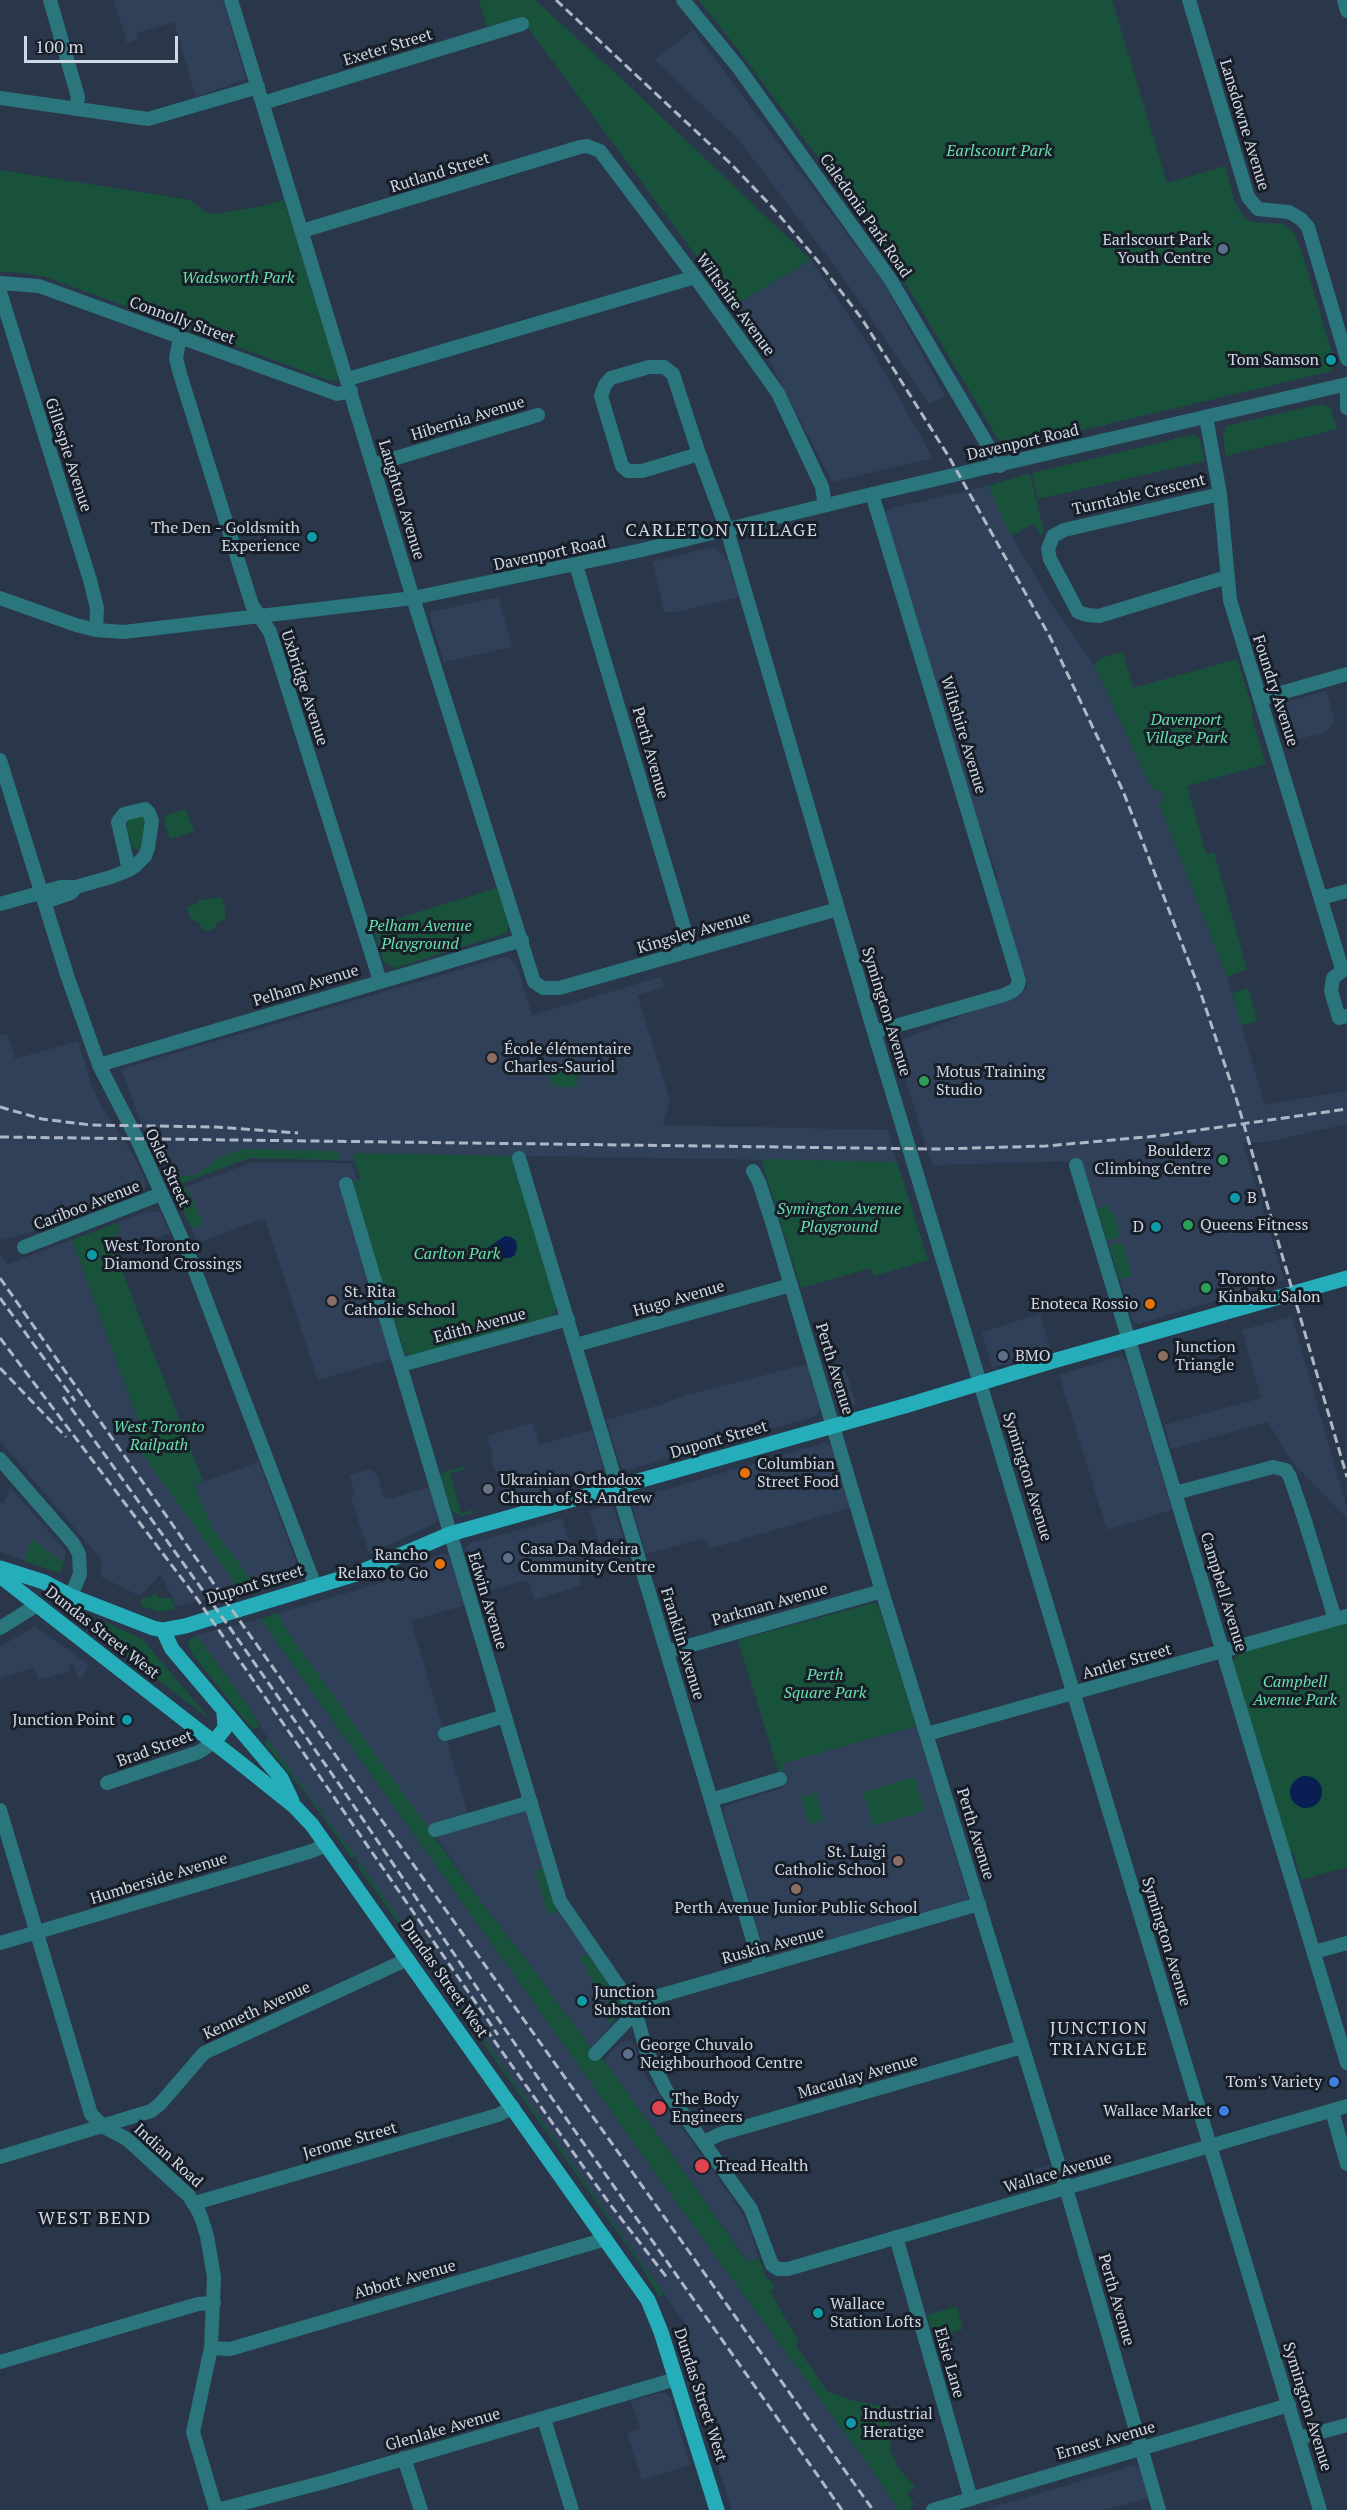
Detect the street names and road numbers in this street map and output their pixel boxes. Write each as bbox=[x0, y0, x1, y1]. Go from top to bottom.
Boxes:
street label: Exeter Street bbox=[341, 25, 435, 71]
street label: Lansdowne Avenue bbox=[1215, 57, 1273, 193]
street label: Rutland Street bbox=[388, 149, 492, 197]
street label: Caledonia Park Road bbox=[815, 150, 915, 282]
street label: Wiltshire Avenue bbox=[691, 250, 779, 360]
street label: Connolly Street bbox=[127, 293, 237, 349]
street label: Hibernia Avenue bbox=[409, 393, 527, 445]
street label: Gillespie Avenue bbox=[41, 396, 95, 514]
street label: Davenport Road bbox=[965, 421, 1081, 465]
street label: Laughton Avenue bbox=[374, 438, 428, 562]
street label: Turntable Crescent bbox=[1071, 470, 1207, 520]
street label: Davenport Road bbox=[492, 533, 608, 575]
street label: Uxbridge Avenue bbox=[276, 628, 332, 748]
street label: Foundry Avenue bbox=[1248, 633, 1302, 749]
street label: Wiltshire Avenue bbox=[936, 674, 990, 796]
street label: Perth Avenue bbox=[628, 705, 672, 801]
street label: Kingsley Avenue bbox=[635, 908, 753, 958]
street label: Symington Avenue bbox=[857, 945, 915, 1079]
street label: Pelham Avenue bbox=[251, 961, 361, 1011]
street label: Osler Street bbox=[140, 1126, 194, 1210]
street label: Cariboo Avenue bbox=[31, 1177, 143, 1235]
street label: Hugo Avenue bbox=[631, 1277, 727, 1321]
street label: Edith Avenue bbox=[432, 1304, 528, 1348]
street label: Perth Avenue bbox=[811, 1321, 857, 1417]
street label: Symington Avenue bbox=[998, 1410, 1056, 1544]
street label: Dupont Street bbox=[668, 1417, 770, 1463]
street label: Campbell Avenue bbox=[1196, 1530, 1250, 1654]
street label: Edwin Avenue bbox=[463, 1550, 511, 1652]
street label: Dupont Street bbox=[204, 1561, 306, 1609]
street label: Parkman Avenue bbox=[710, 1579, 830, 1631]
street label: Dundas Street West bbox=[41, 1583, 163, 1683]
street label: Franklin Avenue bbox=[656, 1586, 708, 1702]
street label: Antler Street bbox=[1080, 1640, 1174, 1684]
street label: Brad Street bbox=[114, 1726, 196, 1772]
street label: Perth Avenue bbox=[952, 1786, 998, 1882]
street label: Humberside Avenue bbox=[88, 1849, 230, 1909]
street label: Symington Avenue bbox=[1137, 1875, 1195, 2009]
street label: Dundas Street West bbox=[396, 1916, 492, 2042]
street label: Ruskin Avenue bbox=[720, 1923, 826, 1969]
street label: Kenneth Avenue bbox=[200, 1978, 314, 2044]
street label: Macaulay Avenue bbox=[796, 2051, 920, 2103]
street label: Jerome Street bbox=[301, 2118, 399, 2164]
street label: Indian Road bbox=[130, 2120, 206, 2192]
street label: Wallace Avenue bbox=[1002, 2148, 1114, 2198]
street label: Perth Avenue bbox=[1094, 2252, 1138, 2348]
street label: Abbott Avenue bbox=[352, 2256, 458, 2304]
street label: Dundas Street West bbox=[669, 2326, 731, 2464]
street label: Elsie Lane bbox=[930, 2326, 968, 2400]
street label: Symington Avenue bbox=[1278, 2340, 1336, 2474]
street label: Glenlake Avenue bbox=[383, 2404, 503, 2456]
street label: Ernest Avenue bbox=[1054, 2418, 1158, 2464]

